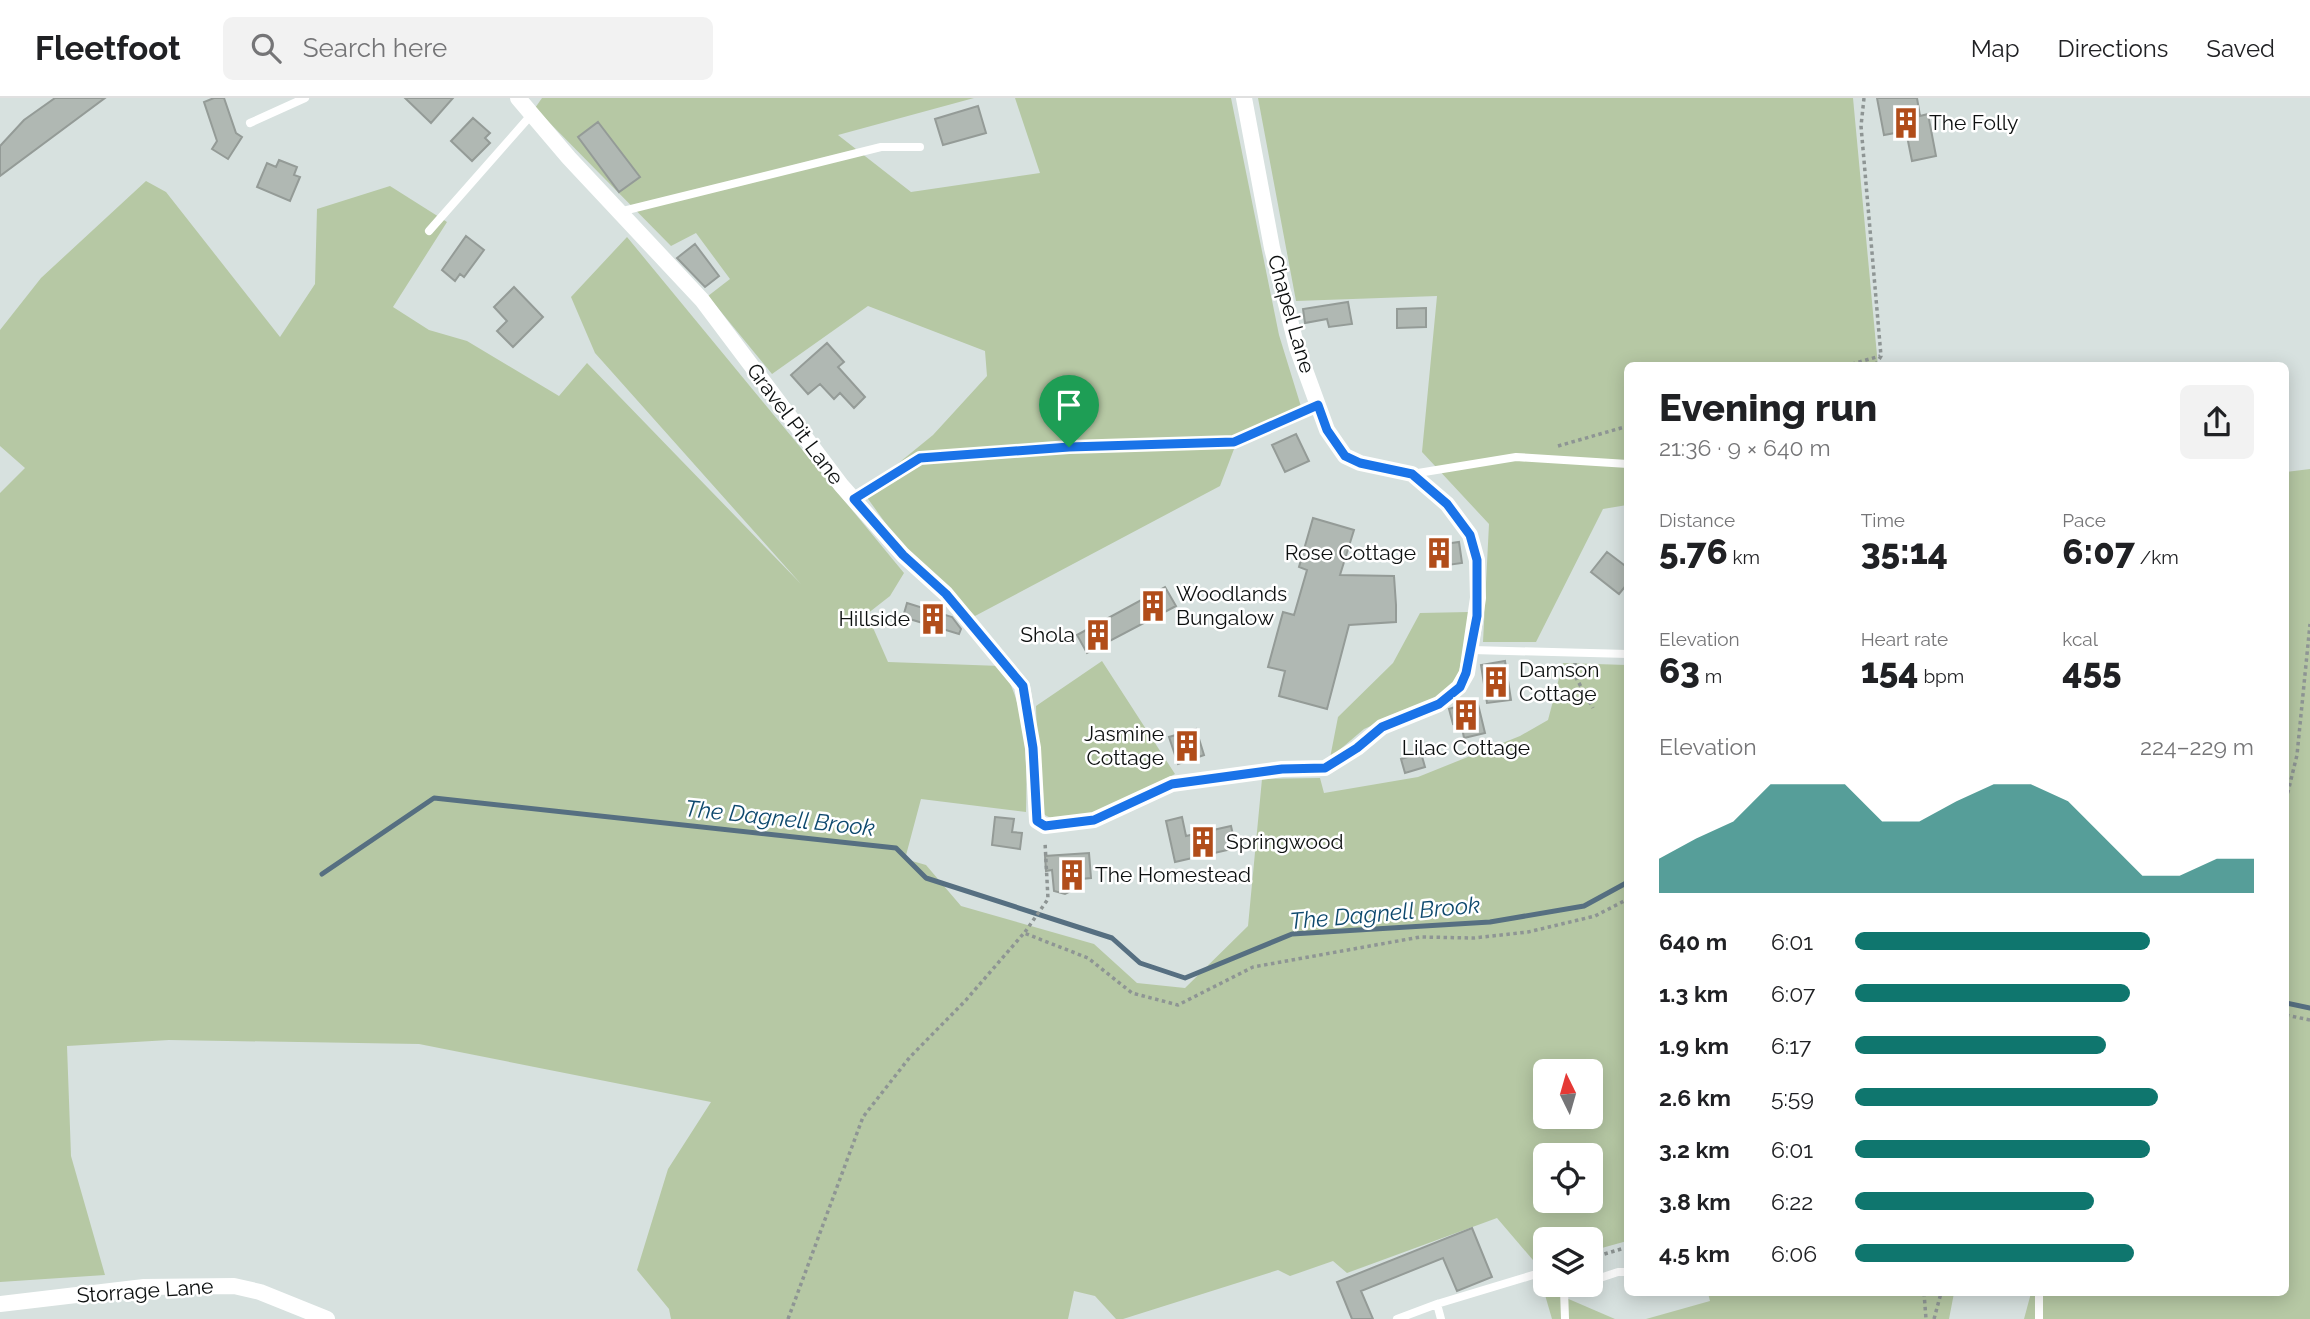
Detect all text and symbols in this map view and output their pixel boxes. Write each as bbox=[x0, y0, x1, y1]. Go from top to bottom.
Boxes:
search box bbox=[223, 17, 713, 80]
text: Fleetfoot bbox=[35, 29, 181, 68]
icon: search bbox=[247, 29, 285, 67]
text: Search here bbox=[303, 33, 447, 63]
text: Map bbox=[1971, 34, 2020, 63]
text: Directions bbox=[2058, 34, 2168, 63]
text: Saved bbox=[2206, 34, 2275, 63]
building icon: The Folly bbox=[1889, 106, 1923, 140]
place label: The Folly bbox=[1929, 110, 2018, 135]
street label: Chapel Lane bbox=[1263, 252, 1320, 376]
street label: Gravel Pit Lane bbox=[742, 358, 849, 489]
pin bbox=[1039, 375, 1099, 447]
text: Evening run bbox=[1659, 385, 1877, 430]
button: share bbox=[2180, 385, 2254, 459]
icon: arrive bbox=[1050, 386, 1088, 424]
text: 21:36 · 9 × 640 m bbox=[1659, 434, 1831, 461]
text: Distance bbox=[1659, 509, 1735, 531]
text: Time bbox=[1861, 509, 1905, 531]
text: Pace bbox=[2062, 509, 2106, 531]
text: 5.76 bbox=[1659, 531, 1728, 572]
text: 35:14 bbox=[1861, 531, 1948, 572]
text: 6:07 bbox=[2062, 531, 2135, 572]
building icon: Rose Cottage bbox=[1422, 536, 1456, 570]
place label: Rose Cottage bbox=[1285, 540, 1416, 565]
text: km bbox=[1728, 546, 1760, 568]
text: /km bbox=[2135, 546, 2179, 568]
place label: Woodlands Bungalow bbox=[1176, 581, 1287, 630]
building icon: Woodlands Bungalow bbox=[1136, 589, 1170, 623]
building icon: Hillside bbox=[916, 602, 950, 636]
place label: Hillside bbox=[838, 606, 910, 631]
building icon: Shola bbox=[1081, 618, 1115, 652]
place label: Shola bbox=[1020, 622, 1075, 647]
text: Elevation bbox=[1659, 628, 1740, 650]
text: Heart rate bbox=[1861, 628, 1948, 650]
text: kcal bbox=[2062, 628, 2098, 650]
text: 63 bbox=[1659, 650, 1700, 691]
text: 154 bbox=[1861, 650, 1919, 691]
text: 455 bbox=[2062, 650, 2122, 691]
place label: Damson Cottage bbox=[1519, 657, 1600, 706]
building icon: Damson Cottage bbox=[1479, 665, 1513, 699]
text: m bbox=[1700, 665, 1722, 687]
text: bpm bbox=[1919, 665, 1964, 687]
building icon: Lilac Cottage bbox=[1449, 698, 1483, 732]
place label: Jasmine Cottage bbox=[1084, 721, 1164, 770]
building icon: Jasmine Cottage bbox=[1170, 729, 1204, 763]
text: Elevation bbox=[1659, 733, 1757, 760]
text: 224–229 m bbox=[2140, 733, 2254, 760]
place label: Lilac Cottage bbox=[1402, 735, 1530, 760]
water label: The Dagnell Brook bbox=[684, 794, 876, 841]
building icon: Springwood bbox=[1186, 825, 1220, 859]
place label: Springwood bbox=[1226, 829, 1344, 854]
building icon: The Homestead bbox=[1055, 858, 1089, 892]
place label: The Homestead bbox=[1095, 862, 1251, 887]
water label: The Dagnell Brook bbox=[1289, 891, 1481, 934]
text: 640 m bbox=[1659, 928, 1727, 955]
text: 6:01 bbox=[1771, 928, 1813, 955]
text: 1.3 km bbox=[1659, 980, 1728, 1007]
text: 6:07 bbox=[1771, 980, 1815, 1007]
text: 1.9 km bbox=[1659, 1032, 1729, 1059]
text: 6:17 bbox=[1771, 1032, 1811, 1059]
north arrow bbox=[1533, 1059, 1603, 1129]
map controls bbox=[1533, 1059, 1603, 1297]
text: 2.6 km bbox=[1659, 1084, 1731, 1111]
text: 5:59 bbox=[1771, 1084, 1814, 1111]
text: 3.2 km bbox=[1659, 1136, 1730, 1163]
text: 6:01 bbox=[1771, 1136, 1813, 1163]
button: locate bbox=[1533, 1143, 1603, 1213]
text: 3.8 km bbox=[1659, 1188, 1731, 1215]
text: 6:22 bbox=[1771, 1188, 1813, 1215]
button: layers bbox=[1533, 1227, 1603, 1297]
text: 4.5 km bbox=[1659, 1240, 1730, 1267]
text: 6:06 bbox=[1771, 1240, 1817, 1267]
street label: Storrage Lane bbox=[76, 1273, 214, 1308]

